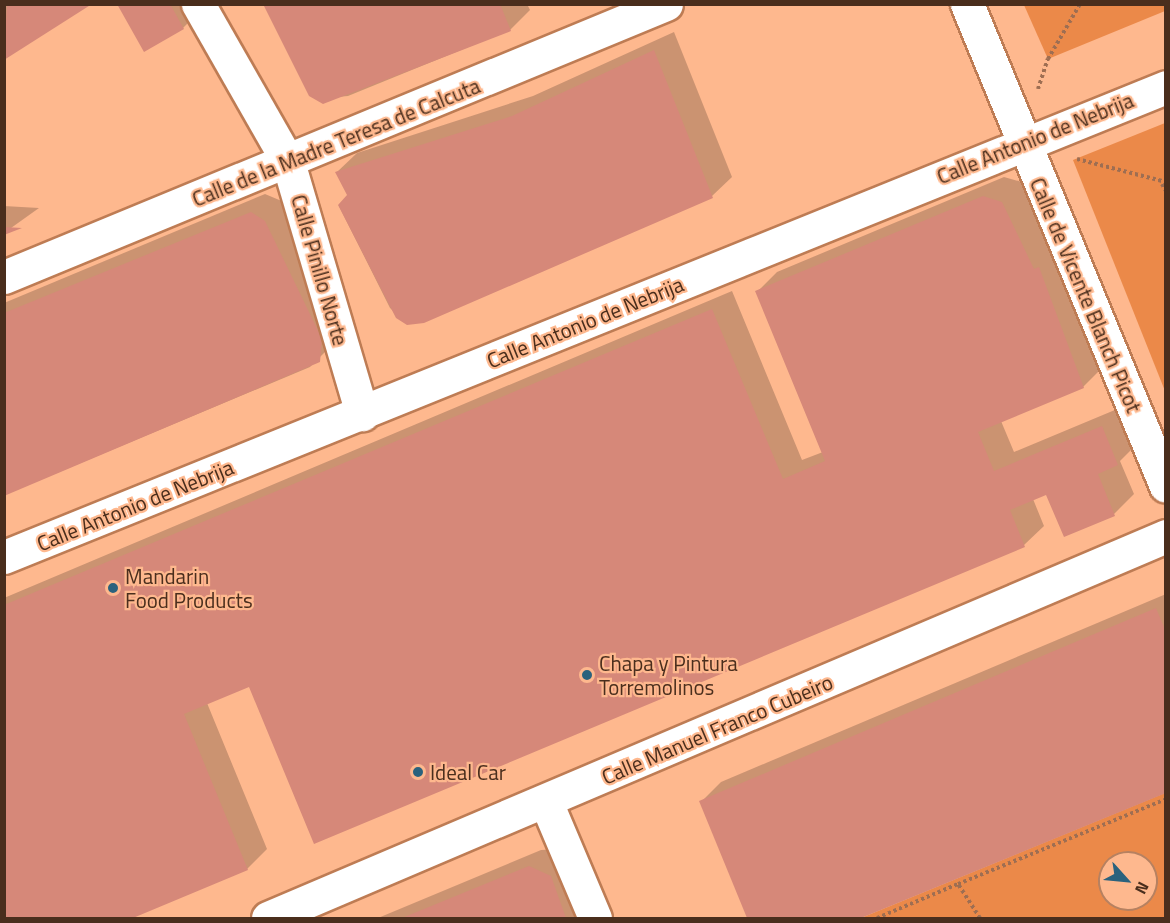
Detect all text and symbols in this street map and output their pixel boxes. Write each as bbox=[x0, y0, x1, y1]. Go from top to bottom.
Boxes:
street label: Calle de la Madre Teresa de Calcuta bbox=[188, 73, 484, 211]
street label: Calle Antonio de Nebrija bbox=[933, 87, 1137, 189]
street label: Calle de Vicente Blanch Picot bbox=[1025, 174, 1147, 416]
street label: Calle Pinillo Norte bbox=[286, 192, 354, 348]
street label: Calle Antonio de Nebrija bbox=[483, 271, 687, 373]
street label: Calle Antonio de Nebrija bbox=[33, 454, 237, 556]
place label: Mandarin Food Products bbox=[125, 563, 253, 613]
marker: Mandarin Food Products bbox=[106, 581, 120, 595]
place label: Chapa y Pintura Torremolinos bbox=[599, 650, 738, 700]
marker: Chapa y Pintura Torremolinos bbox=[580, 668, 594, 682]
street label: Calle Manuel Franco Cubeiro bbox=[598, 669, 836, 789]
place label: Ideal Car bbox=[430, 759, 506, 785]
marker: Ideal Car bbox=[411, 765, 425, 779]
north arrow bbox=[1098, 851, 1158, 911]
text: N bbox=[1129, 878, 1155, 899]

